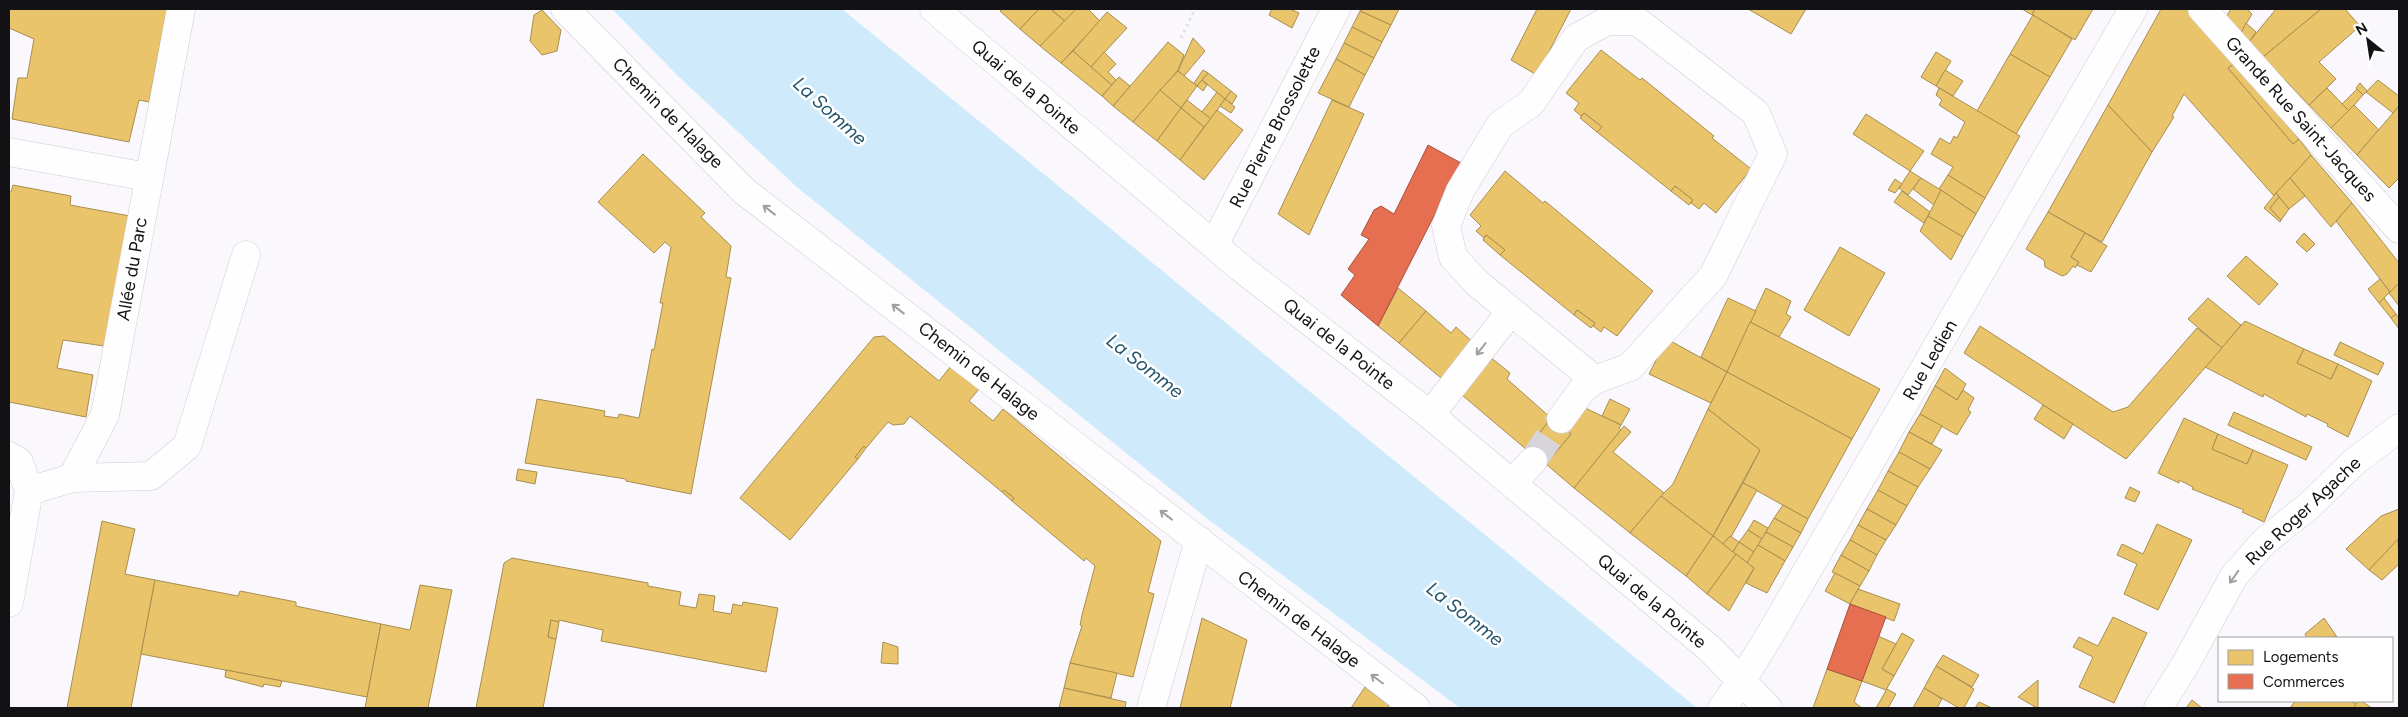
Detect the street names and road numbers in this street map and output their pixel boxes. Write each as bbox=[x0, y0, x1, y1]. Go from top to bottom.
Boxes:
street label: Grande Rue Saint-Jacques bbox=[2221, 32, 2381, 206]
street label: Quai de la Pointe bbox=[967, 35, 1085, 139]
street label: Rue Pierre Brossolette bbox=[1225, 42, 1325, 211]
street label: Chemin de Halage bbox=[608, 53, 728, 173]
street label: Allée du Parc bbox=[112, 215, 152, 322]
street label: Quai de la Pointe bbox=[1279, 294, 1399, 395]
street label: Rue Ledien bbox=[1898, 316, 1962, 404]
street label: Chemin de Halage bbox=[914, 317, 1044, 425]
street label: Rue Roger Agache bbox=[2241, 452, 2365, 570]
street label: Quai de la Pointe bbox=[1593, 549, 1711, 653]
street label: Chemin de Halage bbox=[1233, 566, 1365, 672]

